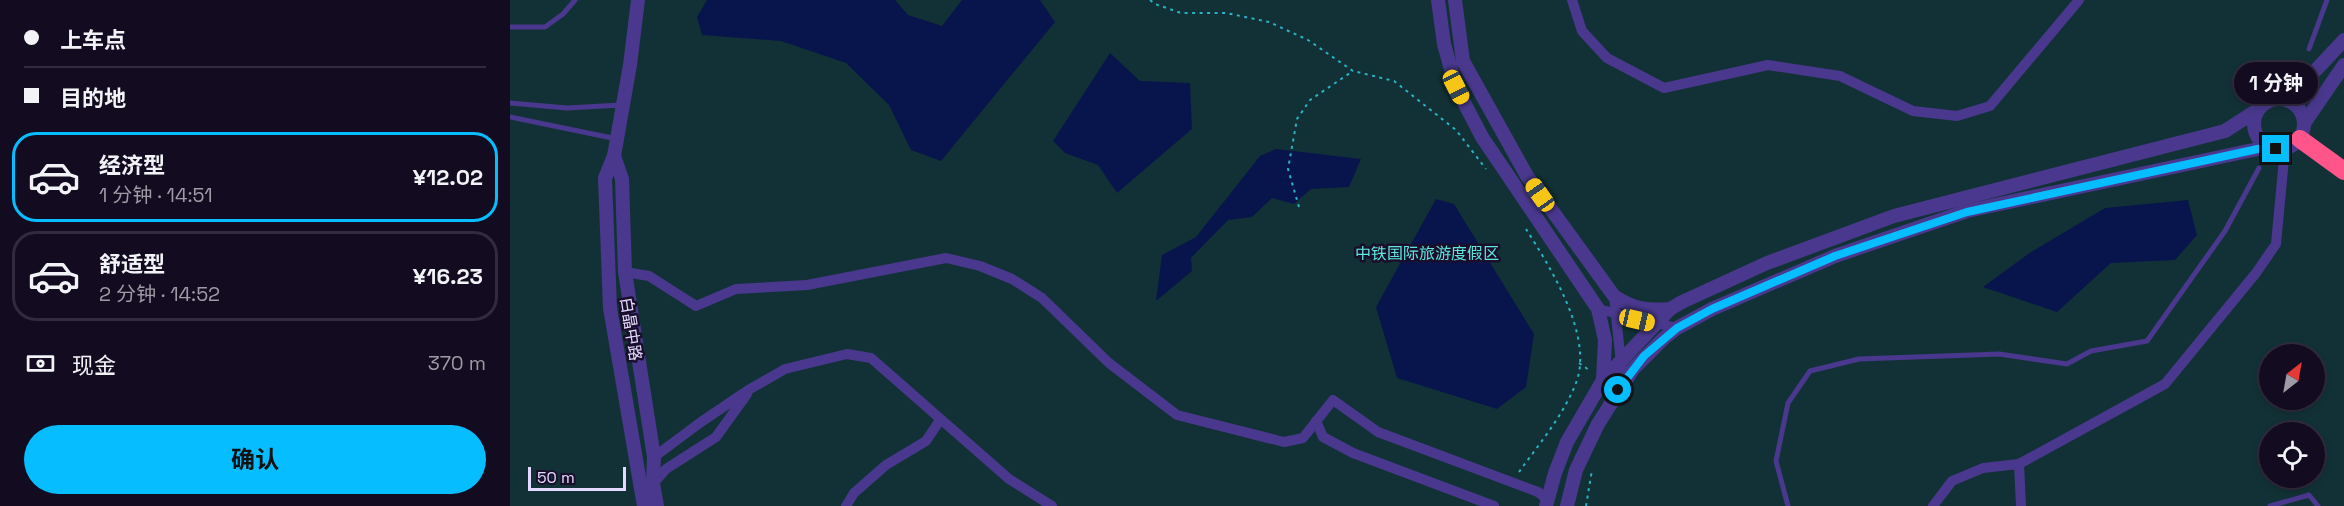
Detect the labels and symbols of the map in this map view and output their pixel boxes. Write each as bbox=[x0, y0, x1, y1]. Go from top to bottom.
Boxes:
callout: 1 分钟 bbox=[2234, 62, 2318, 104]
car bbox=[1440, 67, 1472, 107]
route end bbox=[2262, 135, 2289, 162]
car bbox=[1522, 175, 1558, 215]
park label: 中铁国际旅游度假区 bbox=[1355, 243, 1499, 264]
street label: 白晶中路 bbox=[616, 296, 646, 362]
car bbox=[1617, 307, 1657, 333]
north arrow bbox=[2259, 344, 2325, 410]
route start bbox=[1604, 376, 1631, 403]
scale bar bbox=[528, 464, 626, 492]

